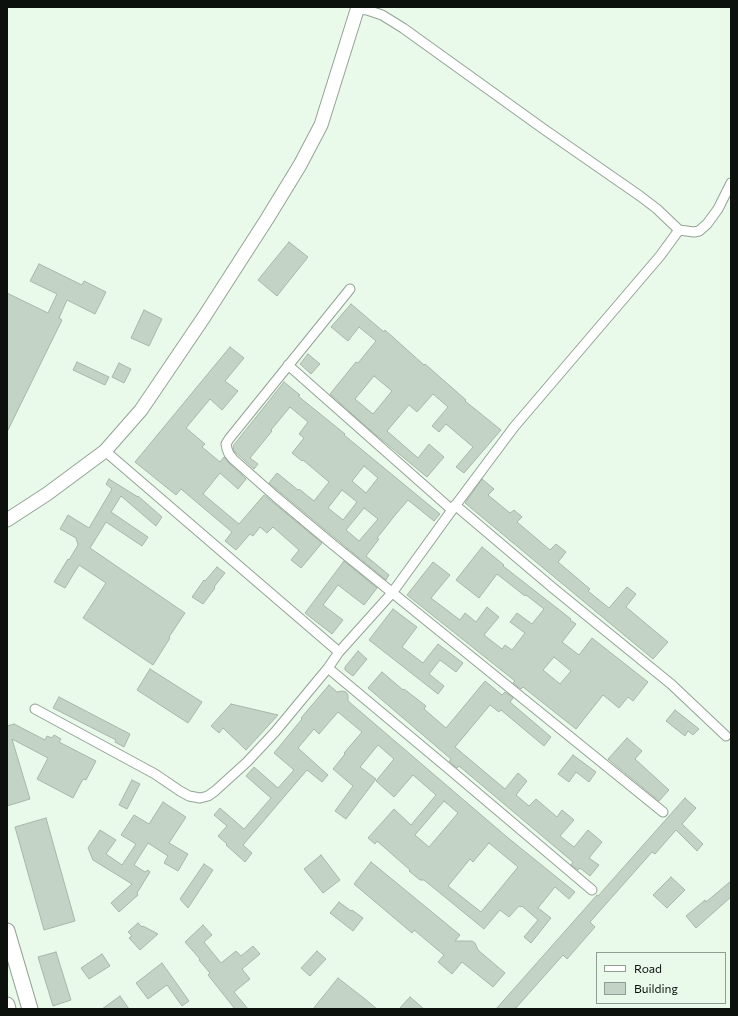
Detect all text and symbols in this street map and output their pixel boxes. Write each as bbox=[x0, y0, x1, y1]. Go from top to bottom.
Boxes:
legend bbox=[596, 952, 726, 1004]
text: Road bbox=[634, 961, 662, 975]
text: Building bbox=[634, 981, 678, 995]

